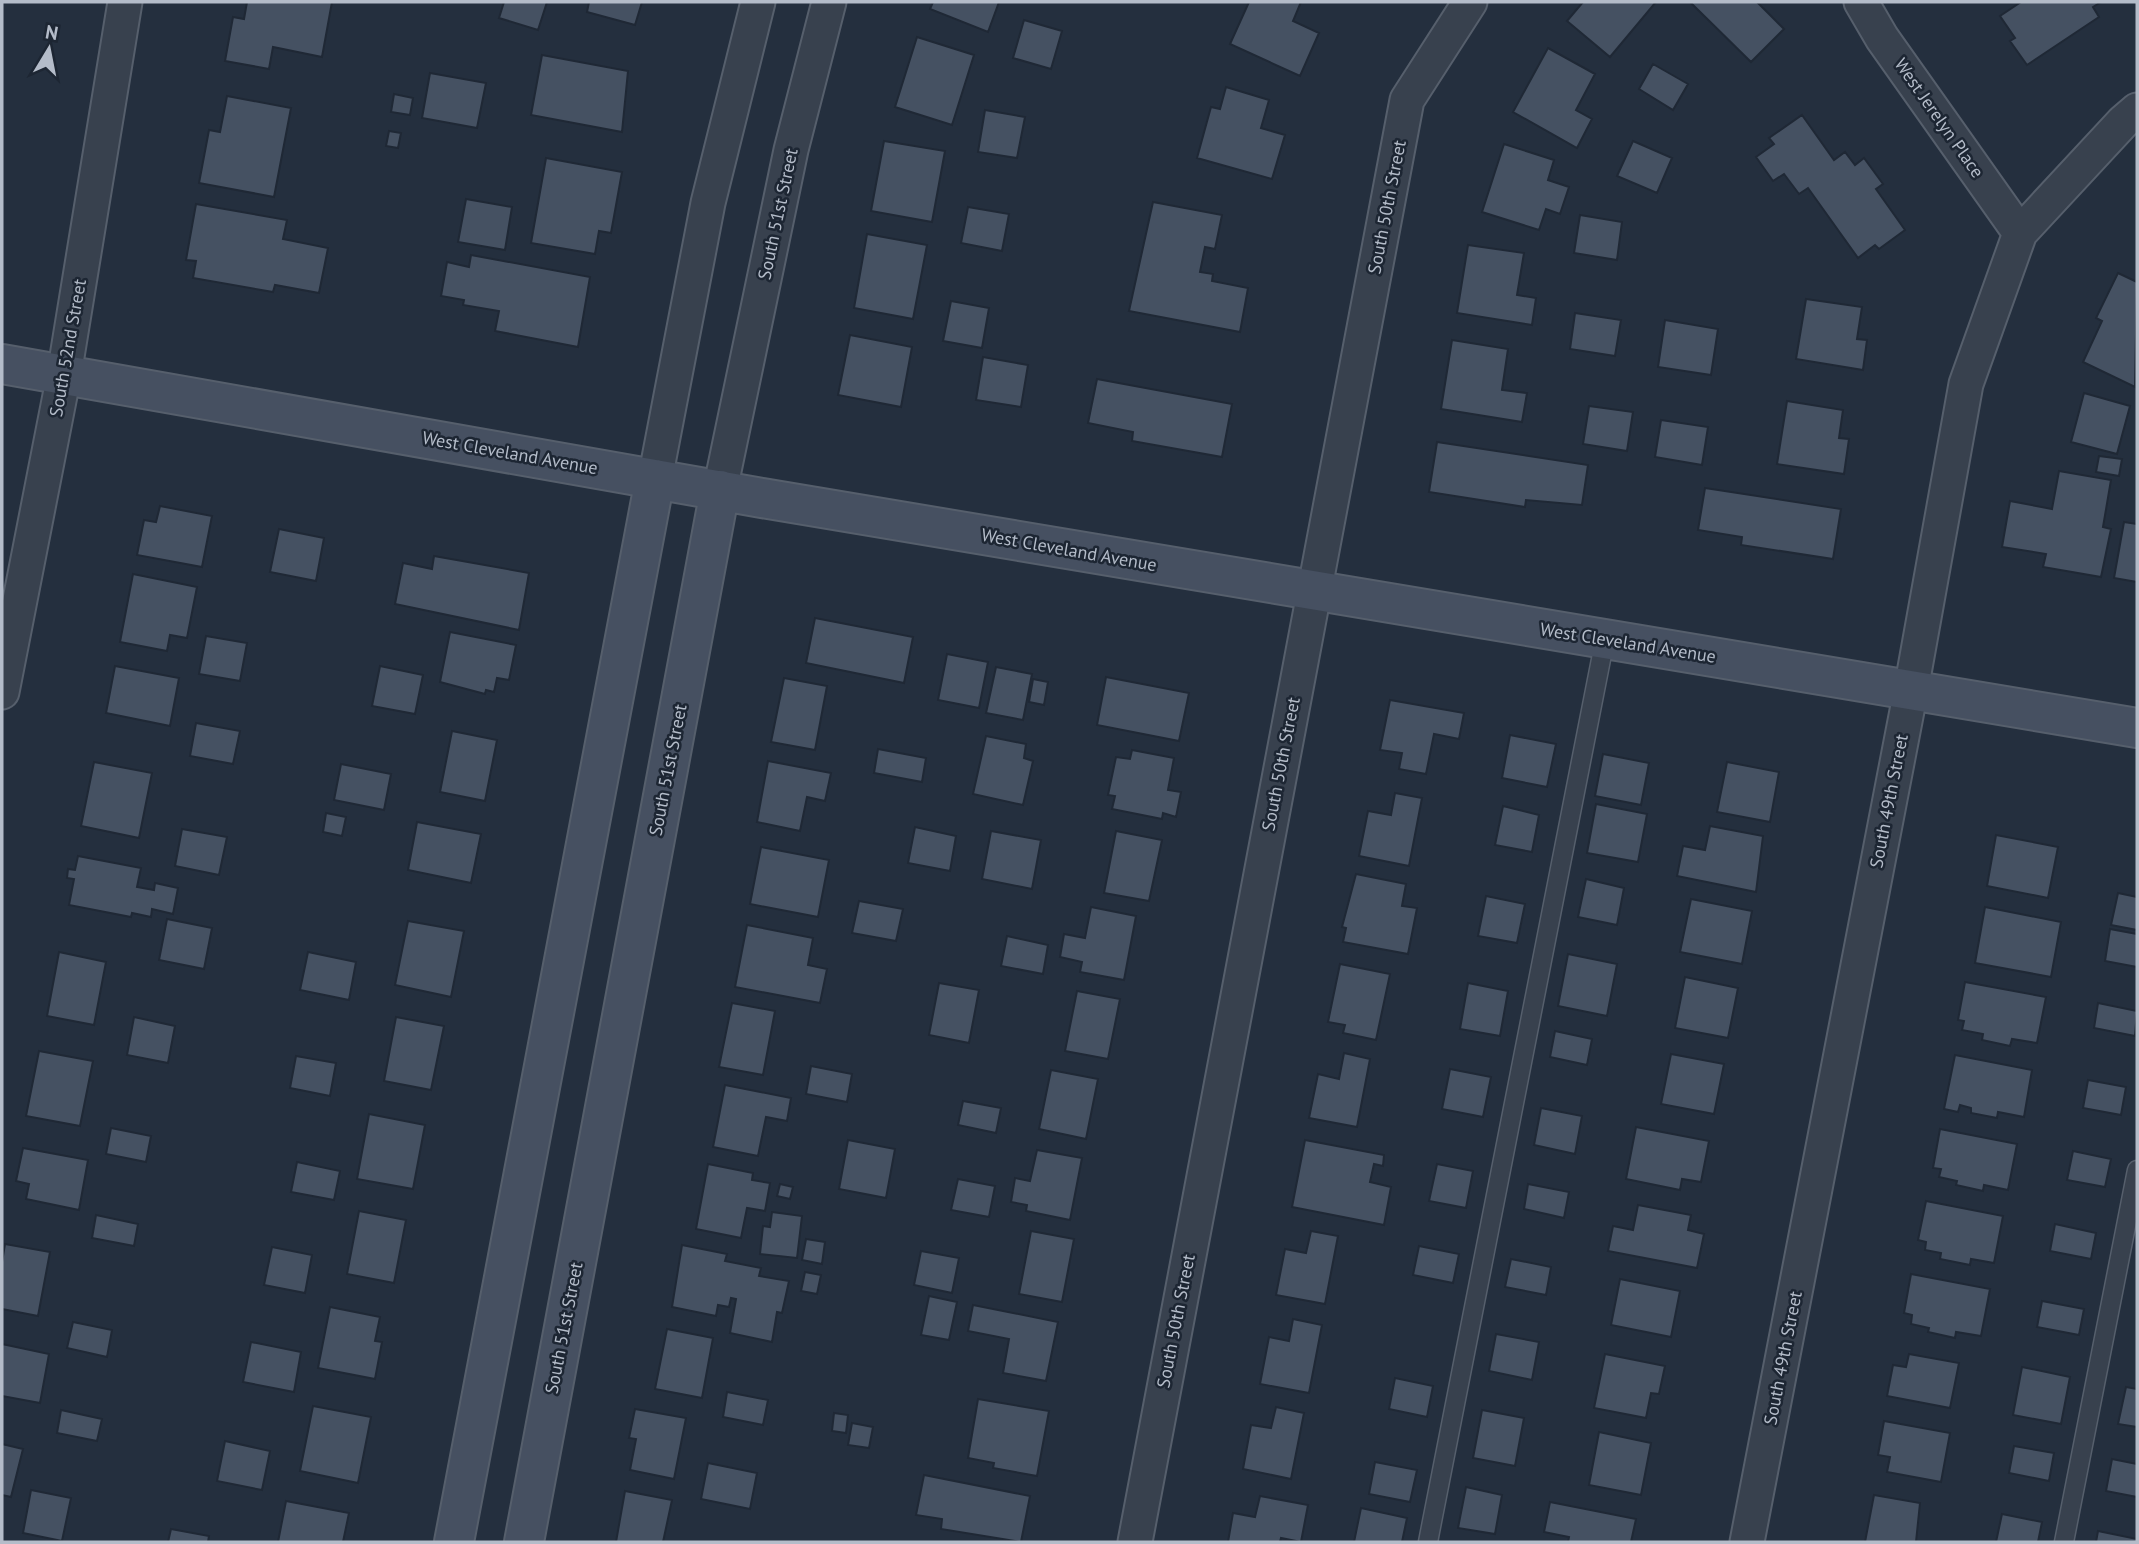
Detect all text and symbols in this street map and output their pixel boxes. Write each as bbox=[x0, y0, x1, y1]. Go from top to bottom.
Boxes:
north arrow bbox=[14, 14, 84, 84]
text: N bbox=[44, 19, 60, 45]
street label: West Jerelyn Place bbox=[1890, 53, 1989, 182]
street label: South 50th Street bbox=[1362, 138, 1411, 276]
street label: South 51st Street bbox=[752, 146, 803, 282]
street label: South 52nd Street bbox=[44, 277, 91, 419]
street label: West Cleveland Avenue bbox=[421, 426, 600, 479]
street label: West Cleveland Avenue bbox=[980, 523, 1159, 576]
street label: West Cleveland Avenue bbox=[1538, 617, 1718, 668]
street label: South 50th Street bbox=[1256, 695, 1305, 833]
street label: South 51st Street bbox=[643, 702, 692, 838]
street label: South 49th Street bbox=[1864, 732, 1913, 870]
street label: South 50th Street bbox=[1151, 1252, 1200, 1390]
street label: South 51st Street bbox=[539, 1260, 588, 1396]
street label: South 49th Street bbox=[1758, 1289, 1807, 1427]

